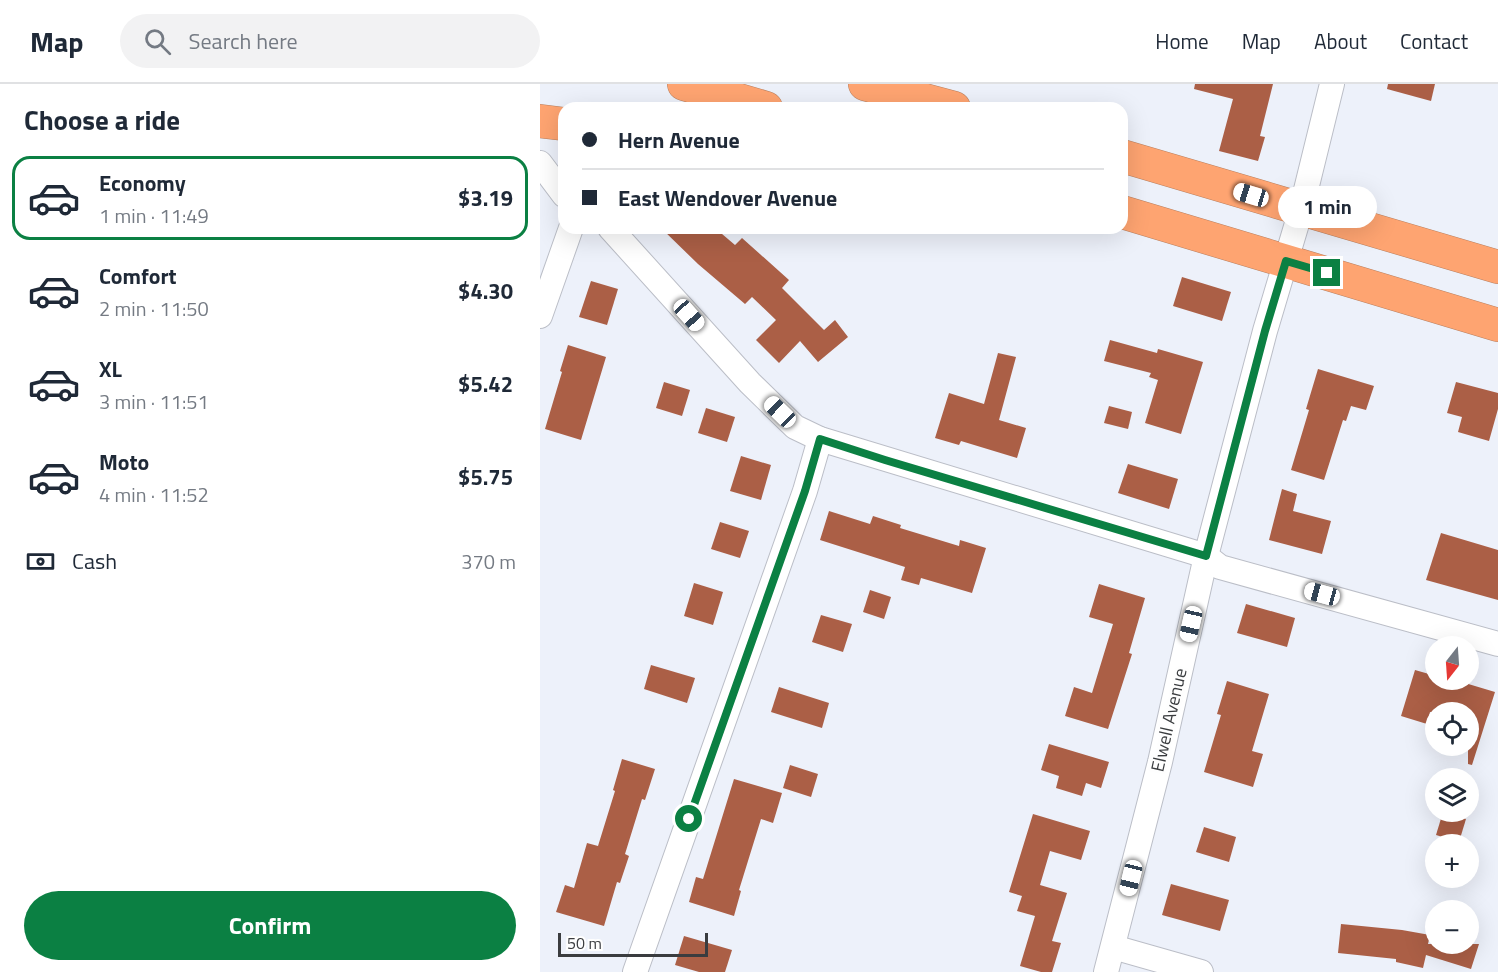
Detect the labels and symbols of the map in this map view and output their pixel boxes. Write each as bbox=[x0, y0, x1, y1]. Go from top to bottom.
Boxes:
car bbox=[1231, 181, 1271, 209]
callout: 1 min bbox=[1278, 186, 1376, 228]
route end bbox=[1313, 259, 1340, 286]
car bbox=[670, 296, 708, 334]
car bbox=[761, 393, 799, 431]
car bbox=[1302, 581, 1342, 607]
car bbox=[1178, 604, 1204, 644]
north arrow bbox=[1425, 636, 1479, 690]
street label: Elwell Avenue bbox=[1144, 665, 1194, 774]
route start bbox=[675, 805, 702, 832]
car bbox=[1118, 858, 1144, 898]
scale bar bbox=[558, 930, 708, 958]

